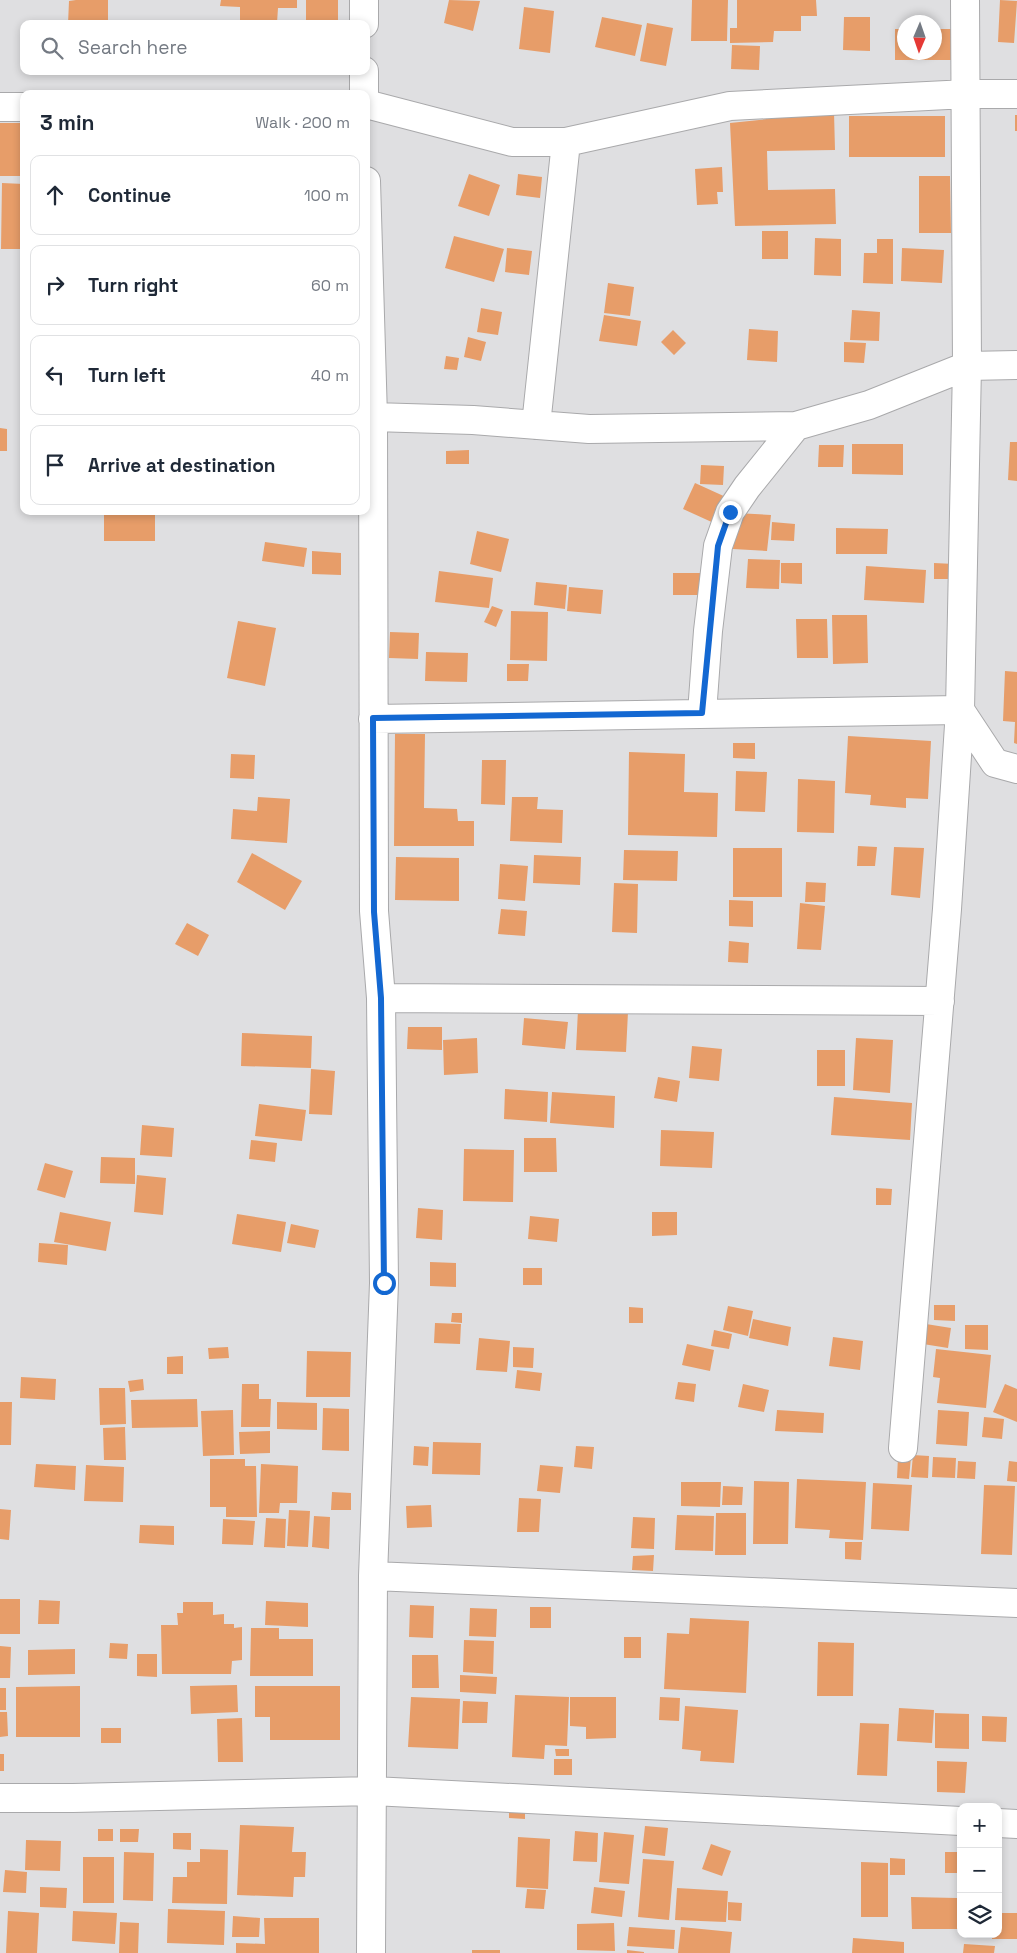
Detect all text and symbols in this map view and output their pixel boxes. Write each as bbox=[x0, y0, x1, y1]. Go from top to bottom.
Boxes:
north arrow bbox=[897, 15, 942, 60]
search box bbox=[20, 20, 370, 75]
icon: search bbox=[38, 34, 66, 62]
text: Search here bbox=[78, 35, 188, 60]
text: 3 min bbox=[40, 109, 95, 136]
text: Walk · 200 m bbox=[255, 112, 350, 133]
icon: ahead bbox=[41, 181, 69, 209]
text: Continue bbox=[88, 183, 171, 208]
text: 100 m bbox=[304, 185, 349, 206]
icon: right bbox=[41, 271, 69, 299]
text: Turn right bbox=[88, 273, 178, 298]
text: 60 m bbox=[311, 275, 349, 296]
icon: left bbox=[41, 361, 69, 389]
text: Turn left bbox=[88, 363, 166, 388]
text: 40 m bbox=[311, 365, 349, 386]
icon: arrive bbox=[41, 451, 69, 479]
text: Arrive at destination bbox=[88, 453, 276, 478]
route end bbox=[719, 501, 742, 524]
route start bbox=[373, 1272, 396, 1295]
map controls bbox=[957, 1803, 1002, 1938]
button: + bbox=[957, 1803, 1002, 1848]
button: − bbox=[957, 1848, 1002, 1893]
button: layers bbox=[957, 1893, 1002, 1938]

